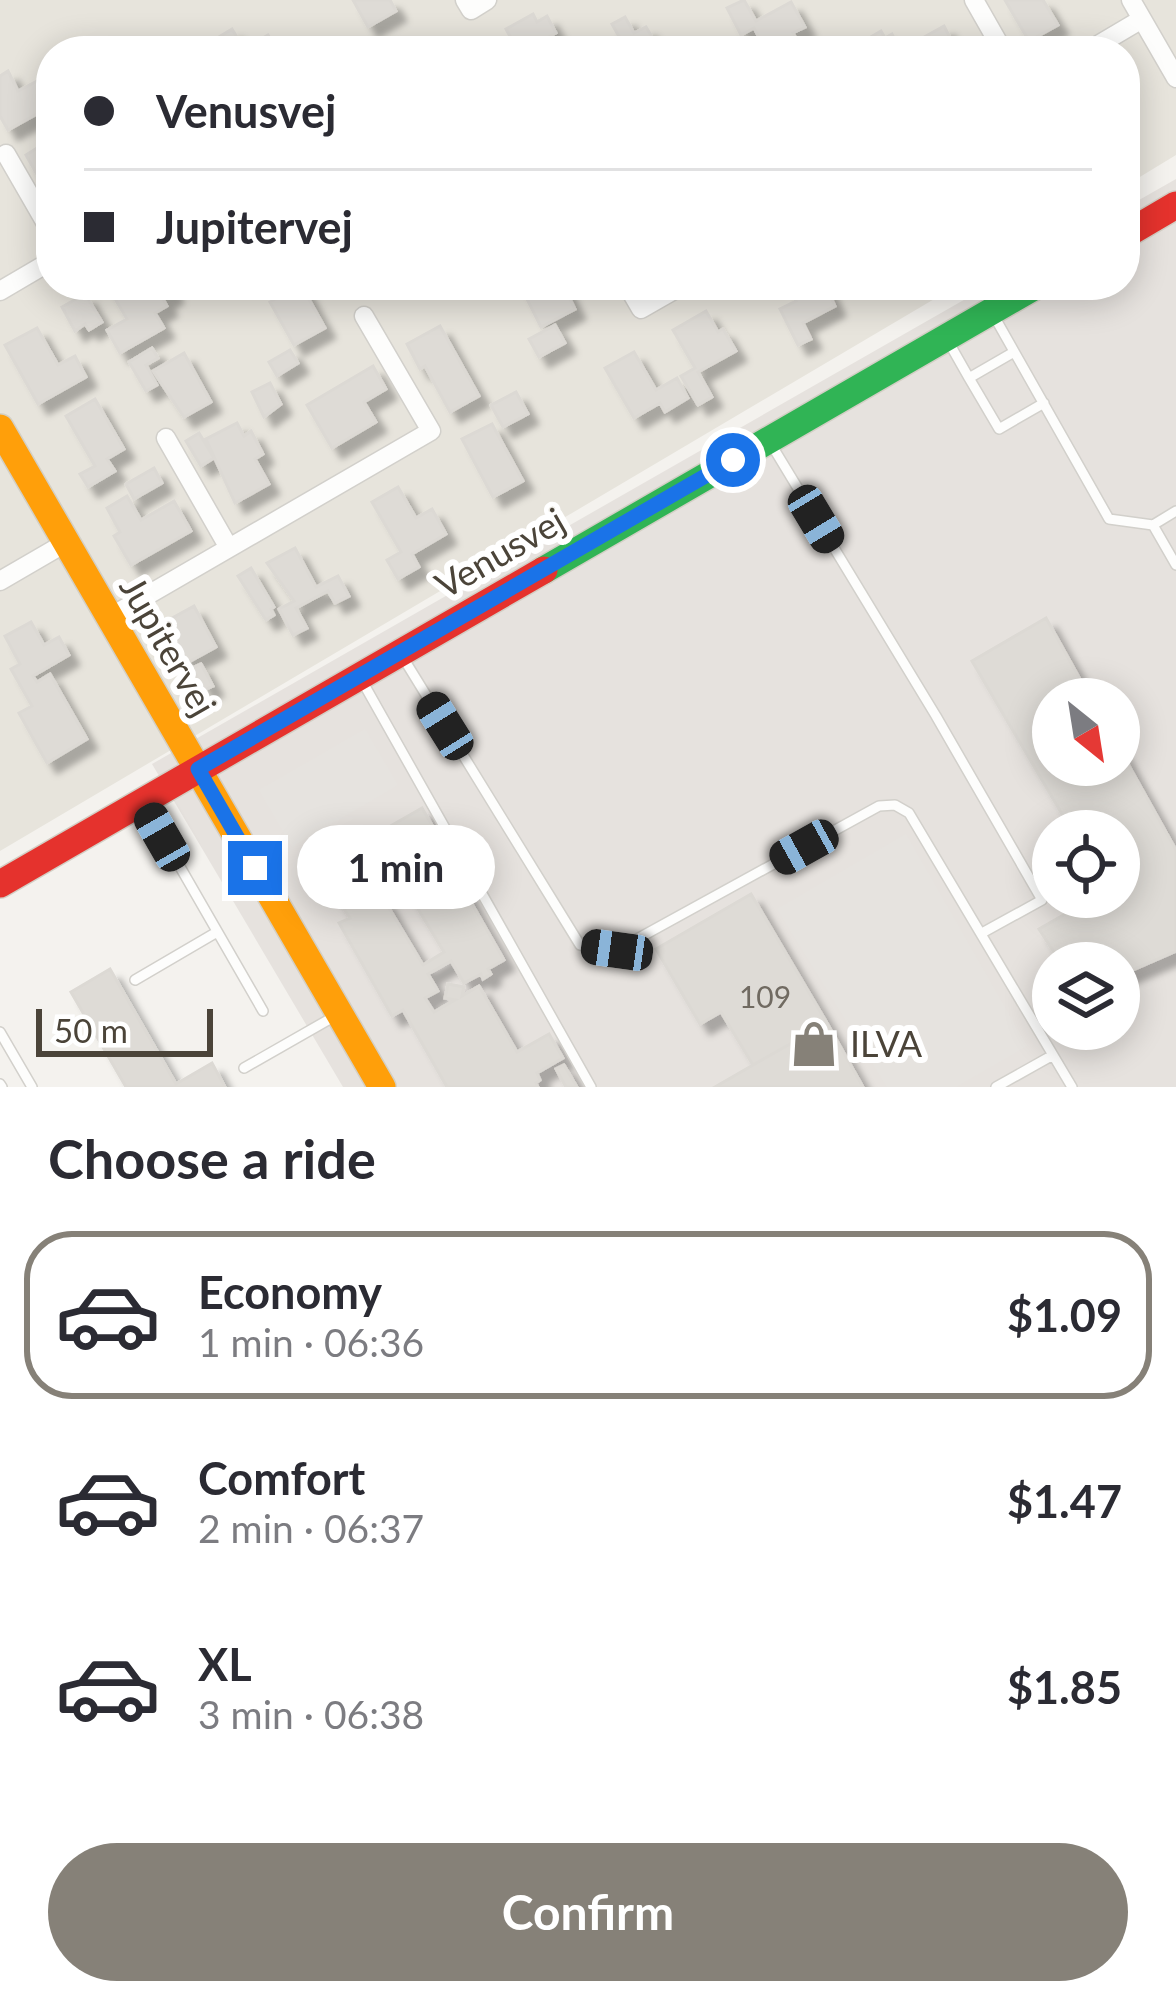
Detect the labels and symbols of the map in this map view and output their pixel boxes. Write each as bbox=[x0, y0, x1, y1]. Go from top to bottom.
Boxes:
route start bbox=[706, 433, 760, 487]
car bbox=[782, 479, 850, 559]
street label: Venusvej bbox=[427, 498, 572, 607]
street label: Jupitervej bbox=[111, 568, 226, 723]
north arrow bbox=[1032, 678, 1140, 786]
car bbox=[411, 686, 479, 766]
car bbox=[128, 797, 196, 877]
car bbox=[764, 814, 844, 880]
callout: 1 min bbox=[297, 826, 495, 910]
route end bbox=[228, 841, 282, 895]
car bbox=[579, 927, 655, 973]
house number: 109 bbox=[739, 978, 791, 1014]
scale bar bbox=[36, 1003, 213, 1056]
shop icon: ILVA bbox=[789, 1019, 839, 1069]
place label: ILVA bbox=[850, 1021, 923, 1065]

